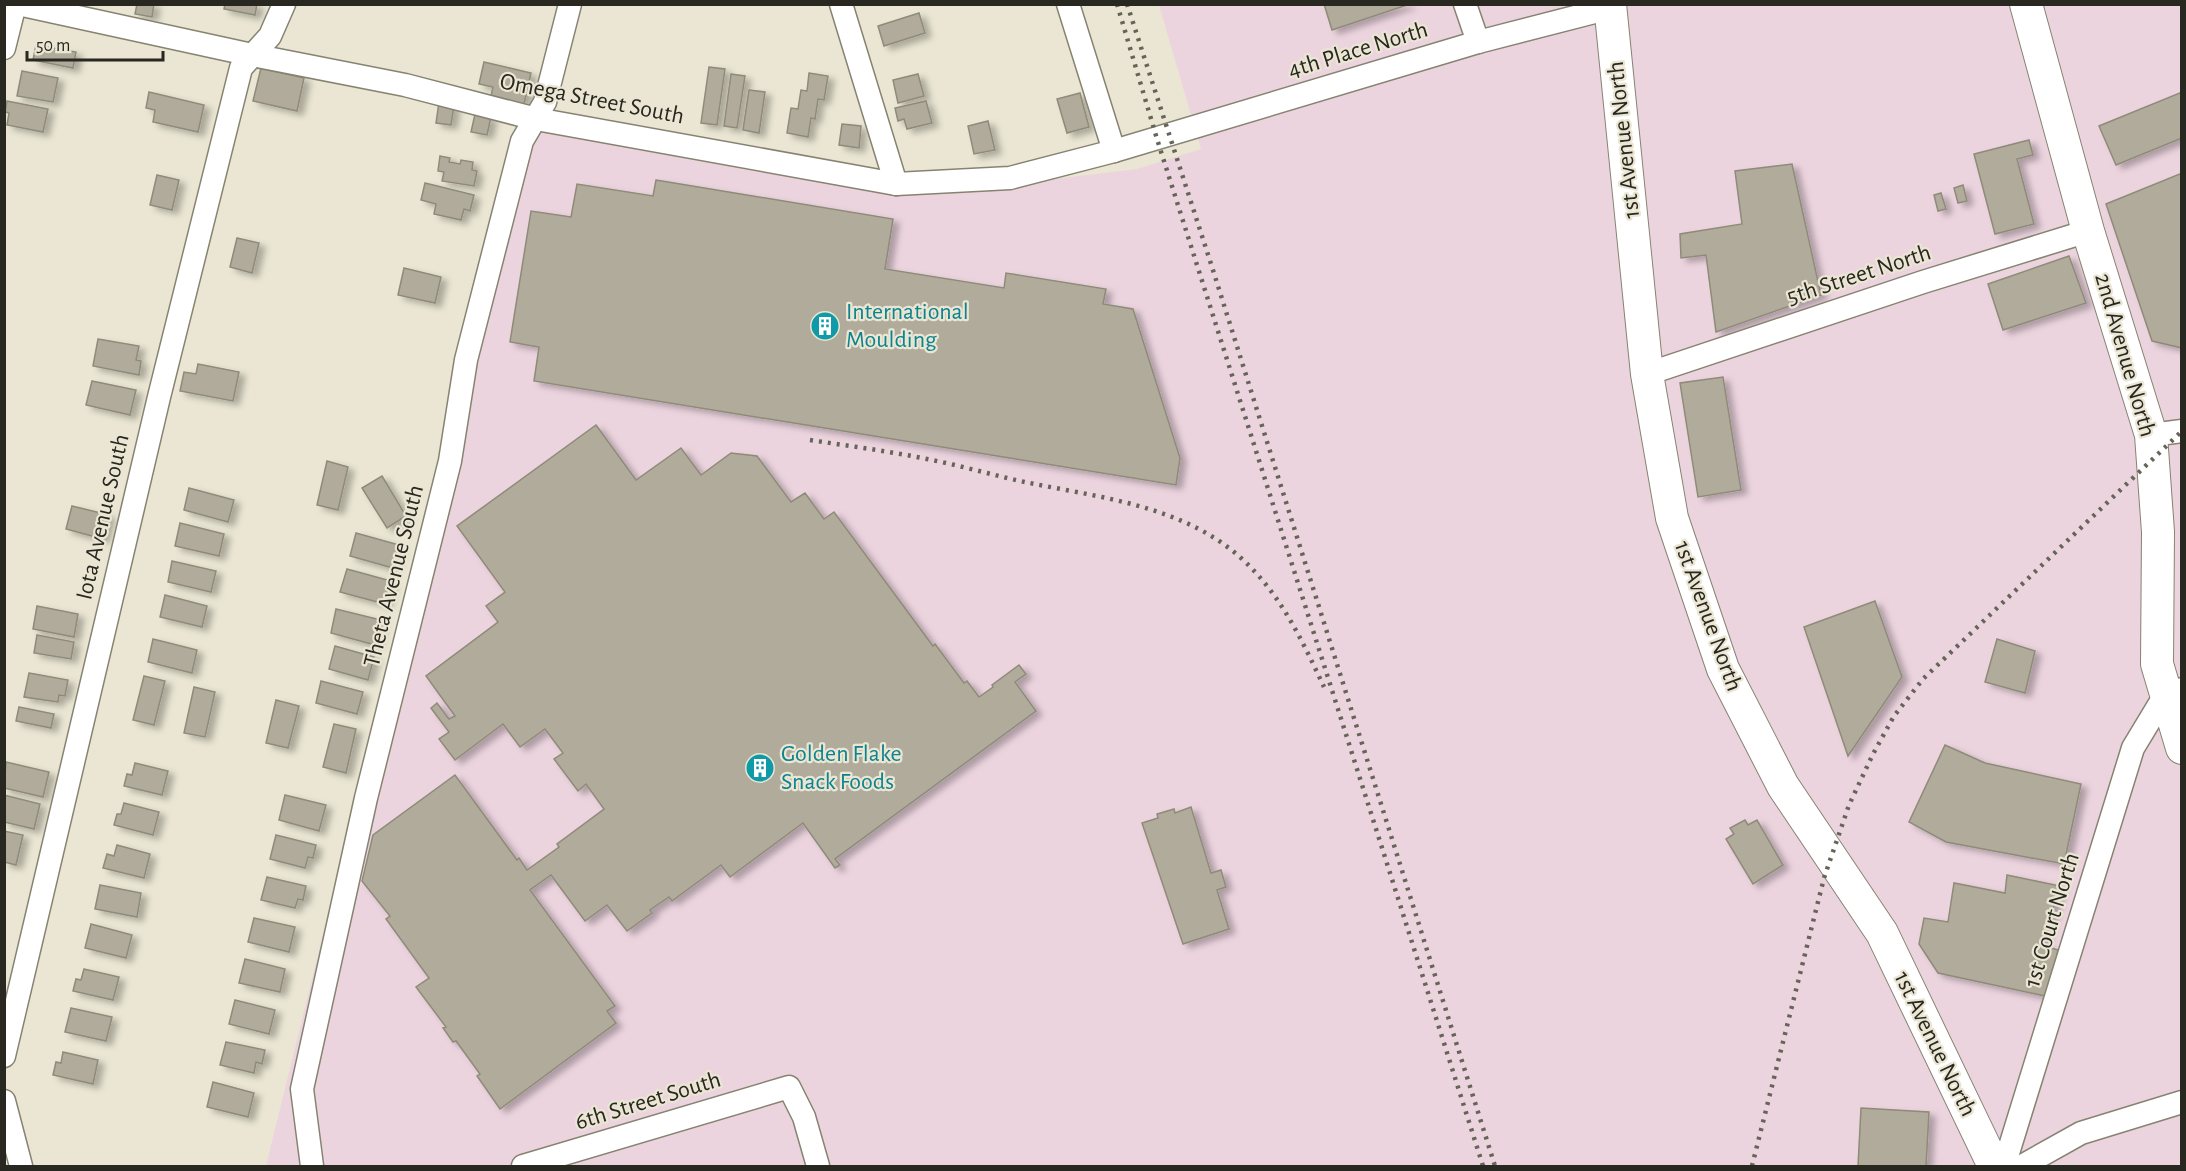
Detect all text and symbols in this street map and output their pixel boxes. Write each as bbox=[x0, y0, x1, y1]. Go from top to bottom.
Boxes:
street label: 4th Place North bbox=[1285, 17, 1431, 83]
scale bar bbox=[27, 24, 164, 62]
text: 50 m bbox=[36, 37, 70, 55]
street label: 1st Avenue North bbox=[1604, 60, 1644, 220]
street label: Omega Street South bbox=[498, 69, 686, 129]
street label: 5th Street North bbox=[1784, 240, 1934, 310]
street label: 2nd Avenue North bbox=[2090, 270, 2160, 440]
place label: International Moulding bbox=[846, 300, 969, 352]
building icon: International Moulding bbox=[809, 310, 841, 342]
street label: Iota Avenue South bbox=[72, 432, 134, 602]
street label: Theta Avenue South bbox=[360, 483, 428, 669]
street label: 1st Avenue North bbox=[1670, 538, 1746, 694]
place label: Golden Flake Snack Foods bbox=[781, 742, 902, 794]
building icon: Golden Flake Snack Foods bbox=[744, 752, 776, 784]
street label: 1st Court North bbox=[2020, 850, 2084, 990]
street label: 1st Avenue North bbox=[1890, 968, 1980, 1120]
street label: 6th Street South bbox=[572, 1067, 724, 1135]

